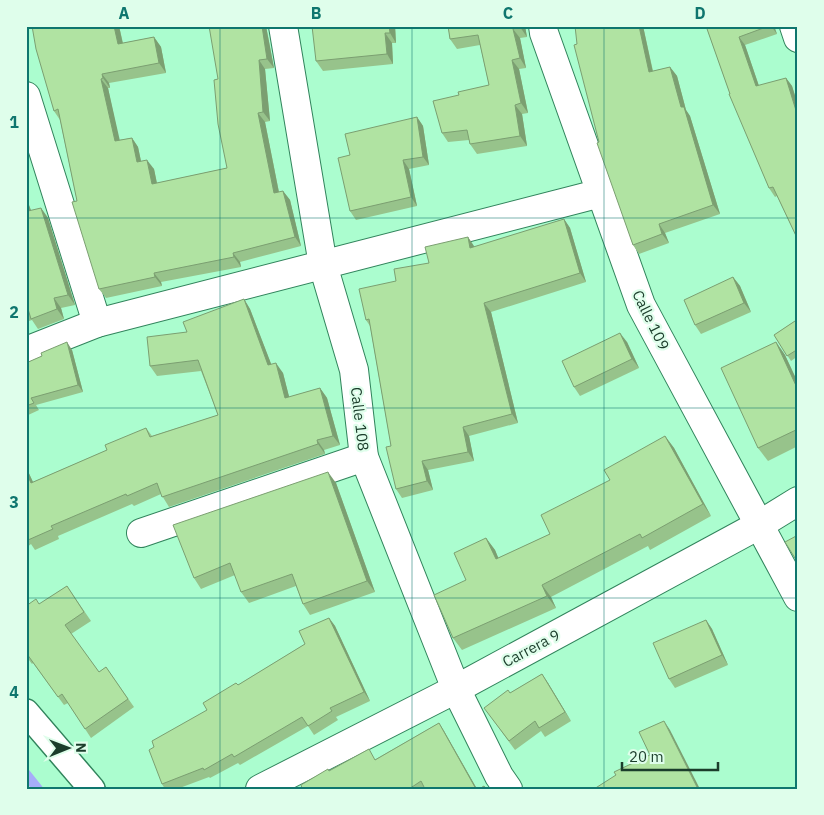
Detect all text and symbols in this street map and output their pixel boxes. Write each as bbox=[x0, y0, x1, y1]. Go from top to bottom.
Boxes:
text: A bbox=[119, 3, 130, 23]
text: B bbox=[311, 3, 322, 23]
text: C bbox=[503, 3, 513, 23]
text: D bbox=[694, 3, 706, 23]
text: 1 bbox=[9, 112, 19, 132]
street label: Calle 109 bbox=[628, 287, 674, 353]
text: 2 bbox=[9, 302, 19, 322]
street label: Calle 108 bbox=[347, 386, 373, 452]
text: 3 bbox=[9, 492, 19, 512]
street label: Carrera 9 bbox=[499, 625, 563, 671]
text: 4 bbox=[9, 682, 19, 702]
north arrow bbox=[42, 722, 92, 772]
scale bar bbox=[622, 740, 718, 772]
text: N bbox=[72, 743, 90, 753]
text: 20 m bbox=[629, 747, 664, 766]

